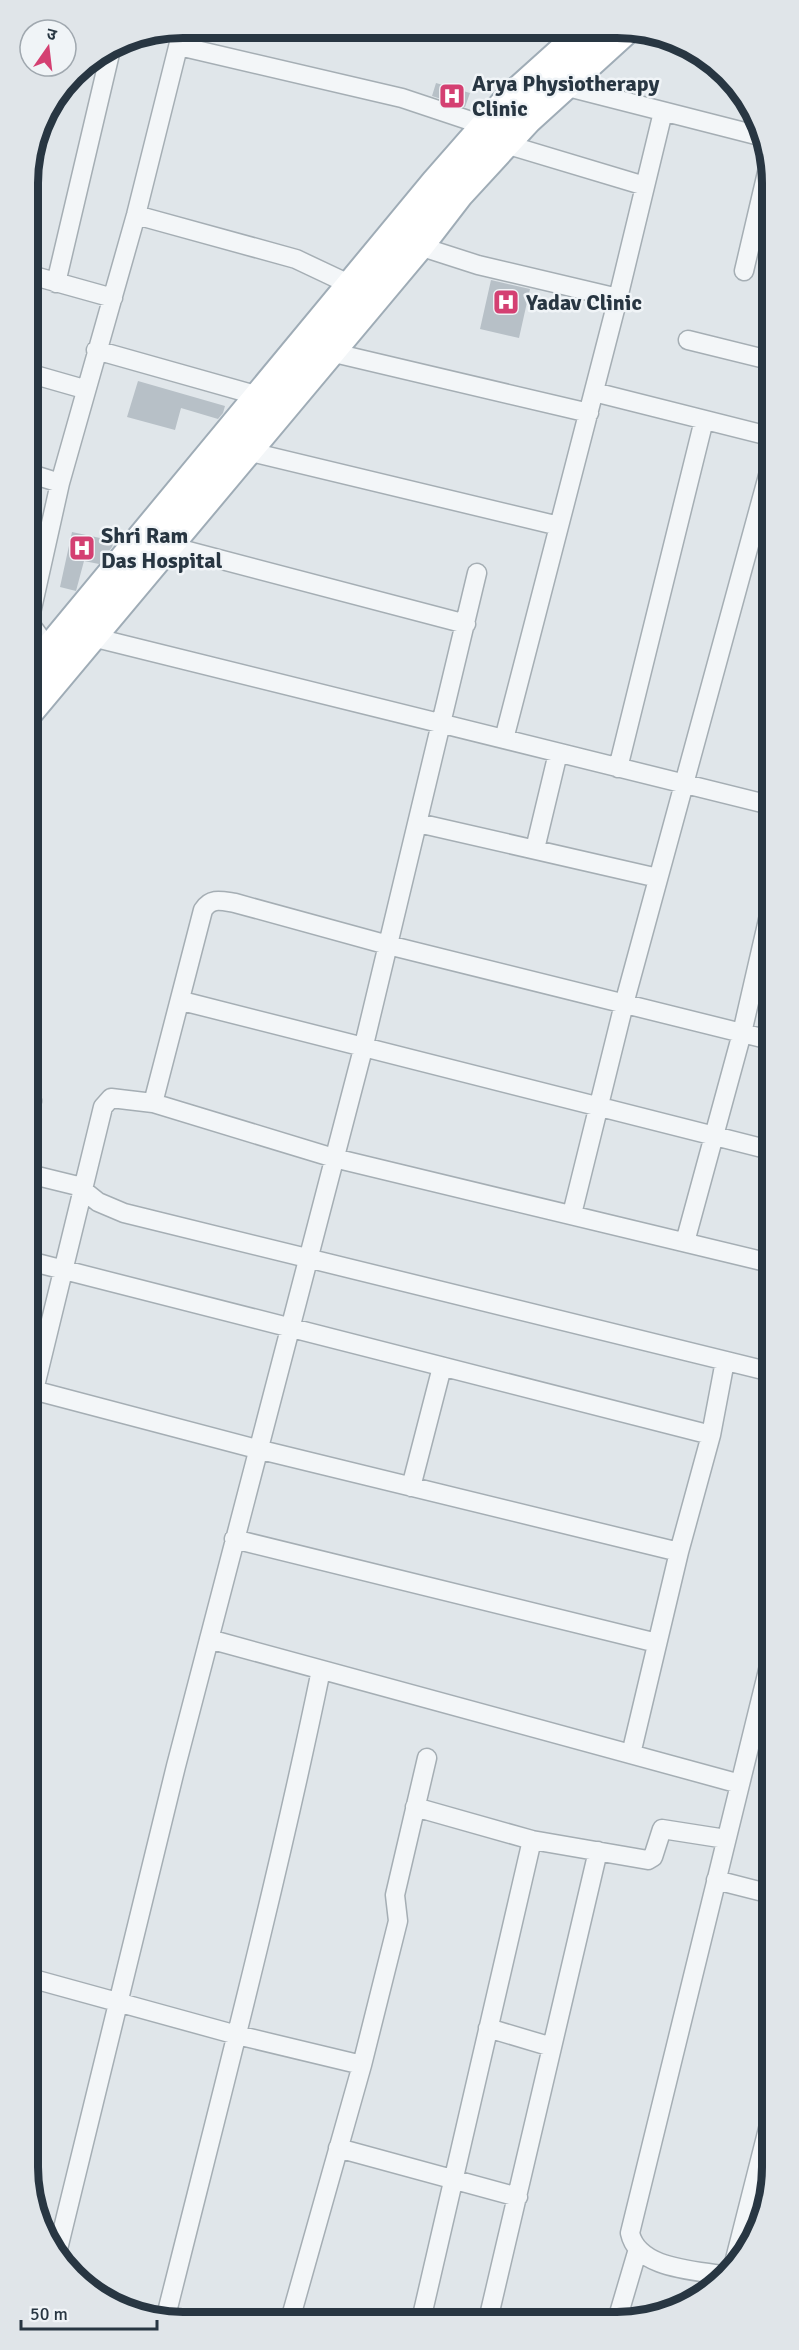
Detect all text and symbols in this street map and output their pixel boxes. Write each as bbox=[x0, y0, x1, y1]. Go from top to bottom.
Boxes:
north arrow bbox=[18, 18, 78, 78]
text: उ bbox=[44, 24, 59, 45]
place label: Arya Physiotherapy Clinic bbox=[472, 70, 660, 122]
hospital icon: Arya Physiotherapy Clinic bbox=[437, 81, 467, 111]
hospital icon: Yadav Clinic bbox=[491, 287, 521, 317]
place label: Yadav Clinic bbox=[525, 289, 642, 316]
place label: Shri Ram Das Hospital bbox=[101, 522, 222, 574]
hospital icon: Shri Ram Das Hospital bbox=[67, 533, 97, 563]
scale bar bbox=[21, 2293, 158, 2331]
text: 50 m bbox=[30, 2303, 68, 2325]

